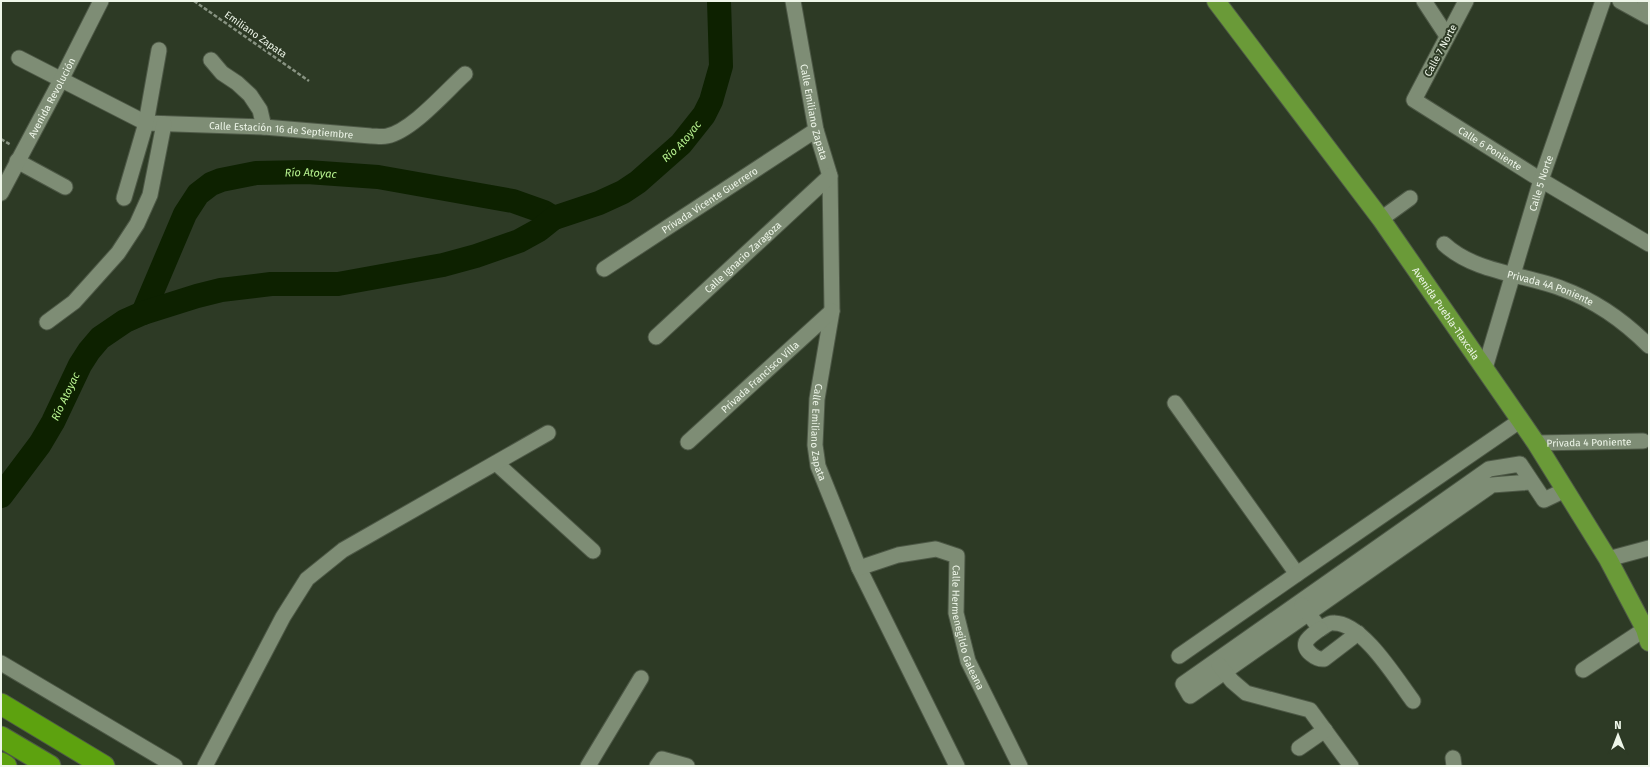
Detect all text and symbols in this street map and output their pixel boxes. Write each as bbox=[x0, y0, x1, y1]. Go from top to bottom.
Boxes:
street label: Emiliano Zapata bbox=[222, 9, 289, 61]
street label: Calle 7 Norte bbox=[1422, 22, 1460, 79]
street label: Avenida Revolución bbox=[26, 56, 78, 140]
street label: Calle Emiliano Zapata bbox=[797, 63, 830, 162]
water label: Río Atoyac bbox=[659, 117, 705, 165]
street label: Calle Estación 16 de Septiembre bbox=[209, 120, 354, 141]
street label: Calle 6 Poniente bbox=[1456, 124, 1524, 173]
street label: Calle 5 Norte bbox=[1527, 154, 1556, 213]
street label: Privada Vicente Guerrero bbox=[660, 165, 760, 237]
water label: Río Atoyac bbox=[285, 166, 338, 181]
street label: Calle Ignacio Zaragoza bbox=[702, 219, 784, 296]
street label: Avenida Puebla-Tlaxcala bbox=[1409, 265, 1482, 362]
street label: Privada 4A Poniente bbox=[1506, 269, 1595, 309]
street label: Privada Francisco Villa bbox=[719, 339, 802, 416]
water label: Río Atoyac bbox=[49, 370, 83, 423]
street label: Calle Emiliano Zapata bbox=[808, 383, 828, 483]
street label: Privada 4 Poniente bbox=[1546, 436, 1632, 450]
street label: Calle Hermenegildo Galeana bbox=[949, 565, 986, 692]
north arrow bbox=[1598, 715, 1638, 755]
text: N bbox=[1614, 719, 1622, 732]

